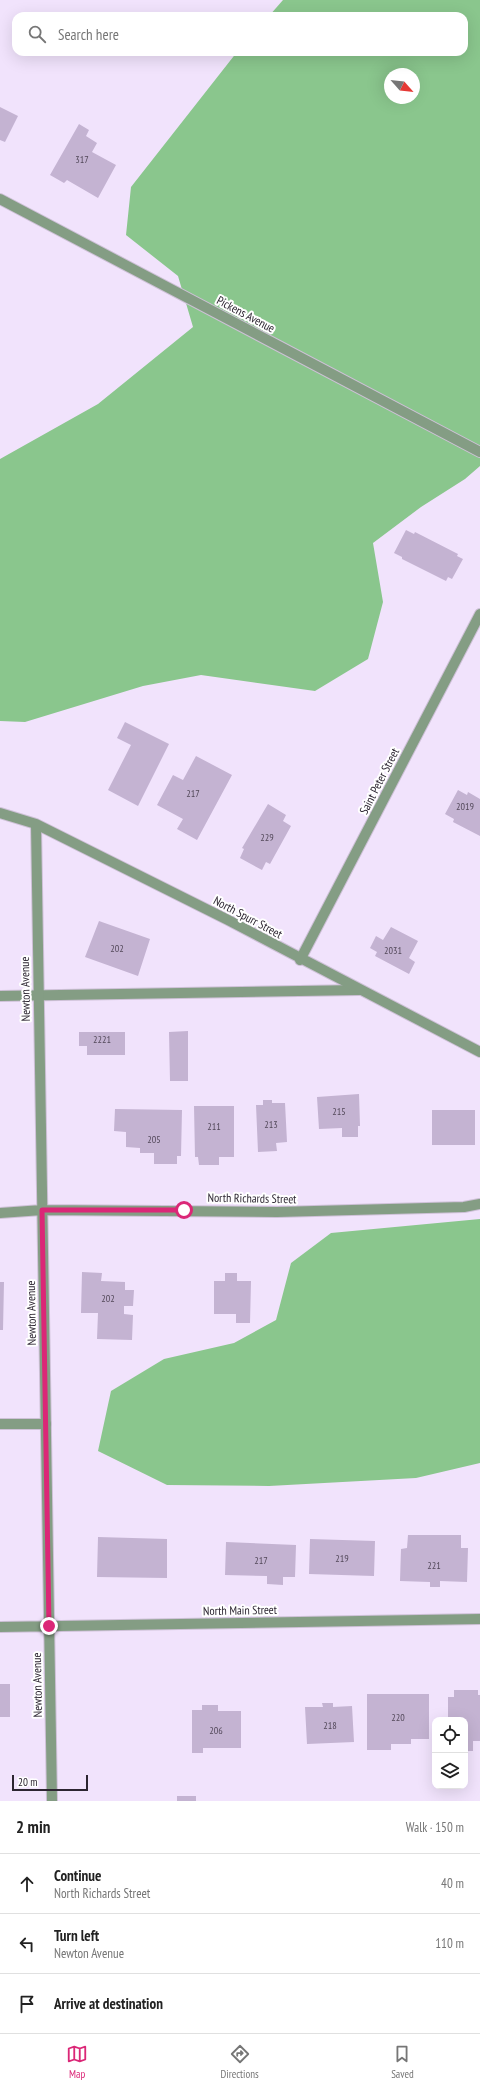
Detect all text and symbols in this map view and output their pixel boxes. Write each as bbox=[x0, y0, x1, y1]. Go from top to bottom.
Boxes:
search box bbox=[12, 12, 468, 56]
icon: search bbox=[26, 23, 48, 45]
text: Search here bbox=[58, 25, 119, 44]
north arrow bbox=[384, 68, 420, 104]
house number: 317 bbox=[75, 153, 89, 166]
street label: Pickens Avenue bbox=[214, 292, 278, 336]
street label: Saint Peter Street bbox=[356, 745, 402, 817]
house number: 217 bbox=[186, 787, 200, 800]
house number: 2019 bbox=[456, 800, 474, 813]
house number: 229 bbox=[260, 831, 274, 844]
street label: North Spurr Street bbox=[211, 893, 286, 942]
house number: 202 bbox=[110, 942, 124, 955]
house number: 2031 bbox=[384, 944, 402, 957]
street label: Newton Avenue bbox=[17, 957, 33, 1021]
house number: 2221 bbox=[93, 1033, 111, 1046]
house number: 215 bbox=[332, 1105, 346, 1118]
house number: 213 bbox=[264, 1118, 278, 1131]
house number: 211 bbox=[207, 1120, 221, 1133]
house number: 205 bbox=[147, 1133, 161, 1146]
street label: North Richards Street bbox=[207, 1190, 297, 1206]
route start bbox=[175, 1201, 193, 1219]
street label: Newton Avenue bbox=[23, 1281, 39, 1345]
house number: 202 bbox=[101, 1292, 115, 1305]
house number: 219 bbox=[335, 1552, 349, 1565]
house number: 217 bbox=[254, 1554, 268, 1567]
house number: 221 bbox=[427, 1559, 441, 1572]
street label: North Main Street bbox=[203, 1602, 278, 1618]
route end bbox=[40, 1617, 58, 1635]
street label: Newton Avenue bbox=[29, 1653, 45, 1717]
house number: 220 bbox=[391, 1711, 405, 1724]
map controls bbox=[432, 1717, 468, 1789]
button: locate bbox=[432, 1717, 468, 1753]
house number: 218 bbox=[323, 1719, 337, 1732]
house number: 206 bbox=[209, 1724, 223, 1737]
button: layers bbox=[432, 1753, 468, 1789]
scale bar bbox=[12, 1773, 88, 1792]
text: 20 m bbox=[18, 1775, 37, 1789]
text: 2 min bbox=[16, 1816, 50, 1838]
text: Walk · 150 m bbox=[406, 1819, 464, 1836]
text: Continue bbox=[54, 1866, 101, 1885]
icon: ahead bbox=[16, 1873, 38, 1895]
text: 40 m bbox=[441, 1875, 464, 1892]
text: North Richards Street bbox=[54, 1885, 150, 1902]
text: Turn left bbox=[54, 1926, 99, 1945]
icon: left bbox=[16, 1933, 38, 1955]
text: 110 m bbox=[435, 1935, 464, 1952]
text: Newton Avenue bbox=[54, 1945, 124, 1962]
icon: arrive bbox=[16, 1993, 38, 2015]
text: Arrive at destination bbox=[54, 1994, 163, 2013]
tab: Map bbox=[66, 2043, 88, 2081]
tab: Directions bbox=[221, 2043, 259, 2081]
tab: Saved bbox=[391, 2043, 414, 2081]

